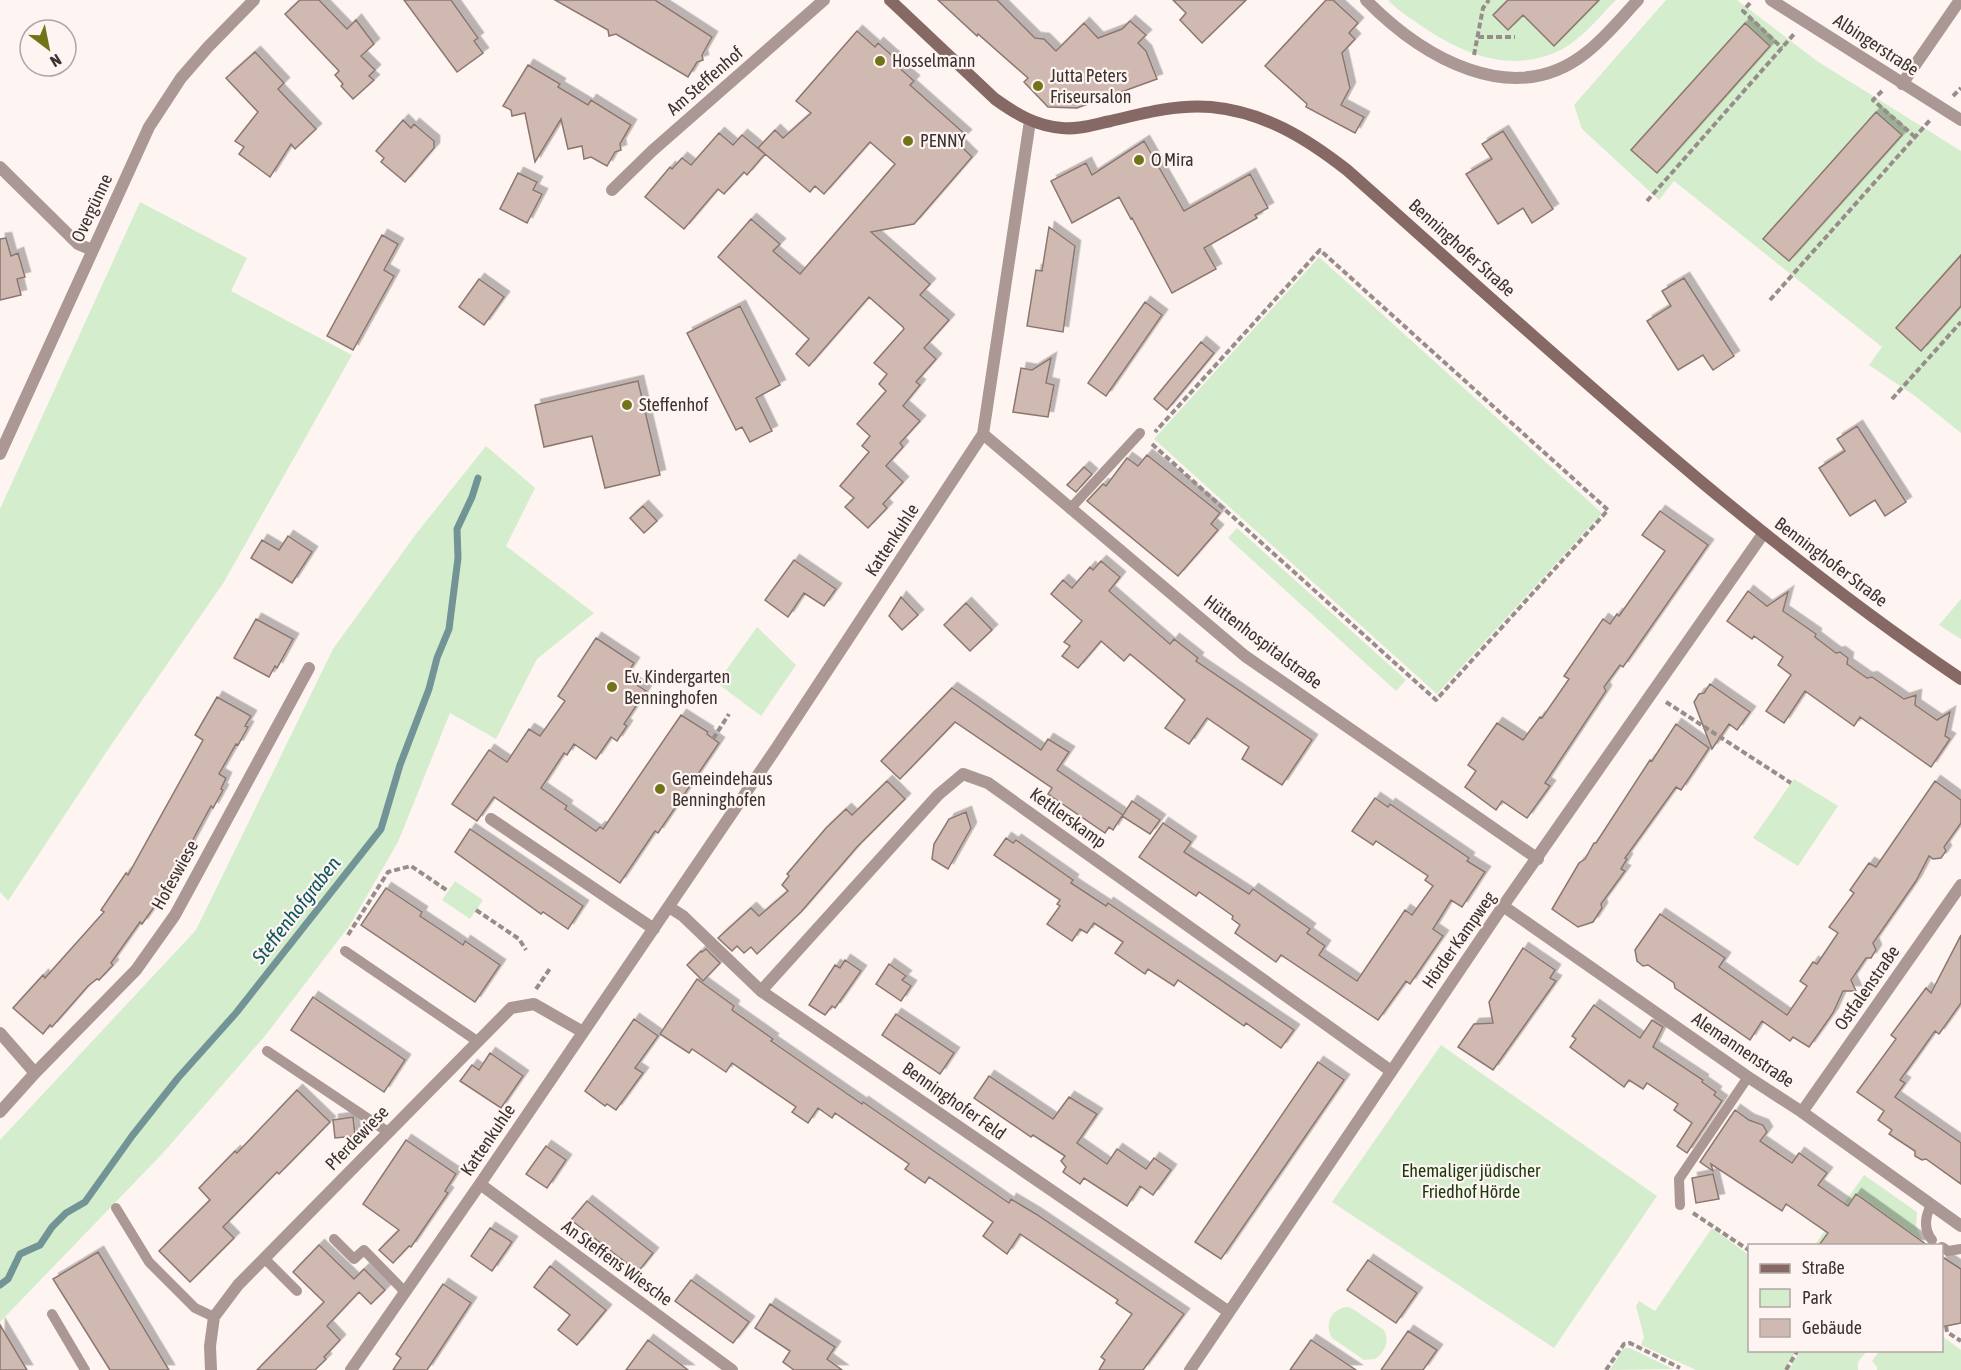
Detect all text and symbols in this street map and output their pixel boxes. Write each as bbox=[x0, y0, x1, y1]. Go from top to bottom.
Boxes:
street label: Albingerstraße bbox=[1830, 9, 1923, 80]
north arrow bbox=[18, 18, 78, 78]
street label: Am Steffenhof bbox=[662, 42, 747, 119]
place label: Hosselmann bbox=[892, 50, 975, 71]
text: N bbox=[47, 51, 65, 71]
marker: Hosselmann bbox=[873, 54, 887, 68]
place label: Jutta Peters Friseursalon bbox=[1050, 65, 1131, 107]
marker: Jutta Peters Friseursalon bbox=[1031, 79, 1045, 93]
place label: PENNY bbox=[920, 130, 966, 151]
marker: PENNY bbox=[901, 134, 915, 148]
place label: O Mira bbox=[1151, 149, 1194, 170]
marker: O Mira bbox=[1132, 153, 1146, 167]
street label: Overgünne bbox=[67, 170, 116, 245]
street label: Benninghofer Straße bbox=[1405, 194, 1520, 301]
place label: Steffenhof bbox=[639, 394, 709, 415]
marker: Steffenhof bbox=[620, 398, 634, 412]
street label: Kattenkuhle bbox=[860, 500, 923, 580]
street label: Benninghofer Straße bbox=[1771, 512, 1892, 611]
street label: Hüttenhospitalstraße bbox=[1200, 590, 1326, 693]
place label: Ev. Kindergarten Benninghofen bbox=[624, 666, 730, 708]
marker: Ev. Kindergarten Benninghofen bbox=[605, 680, 619, 694]
place label: Gemeindehaus Benninghofen bbox=[672, 768, 773, 810]
marker: Gemeindehaus Benninghofen bbox=[653, 782, 667, 796]
street label: Kettlerskamp bbox=[1026, 783, 1111, 852]
street label: Hofeswiese bbox=[147, 836, 202, 913]
water label: Steffenhofgraben bbox=[246, 851, 345, 969]
street label: Hörder Kampweg bbox=[1417, 887, 1500, 992]
street label: Ostfalenstraße bbox=[1830, 941, 1903, 1034]
street label: Alemannenstraße bbox=[1688, 1008, 1798, 1091]
street label: Benninghofer Feld bbox=[899, 1057, 1010, 1144]
street label: Kattenkuhle bbox=[456, 1100, 519, 1180]
street label: Pferdewiese bbox=[321, 1101, 392, 1174]
park label: Ehemaliger jüdischer Friedhof Hörde bbox=[1402, 1160, 1541, 1202]
street label: An Steffens Wiesche bbox=[558, 1215, 677, 1310]
legend bbox=[1748, 1244, 1943, 1352]
text: Straße bbox=[1802, 1257, 1845, 1278]
text: Park bbox=[1802, 1287, 1832, 1308]
text: Gebäude bbox=[1802, 1317, 1862, 1338]

